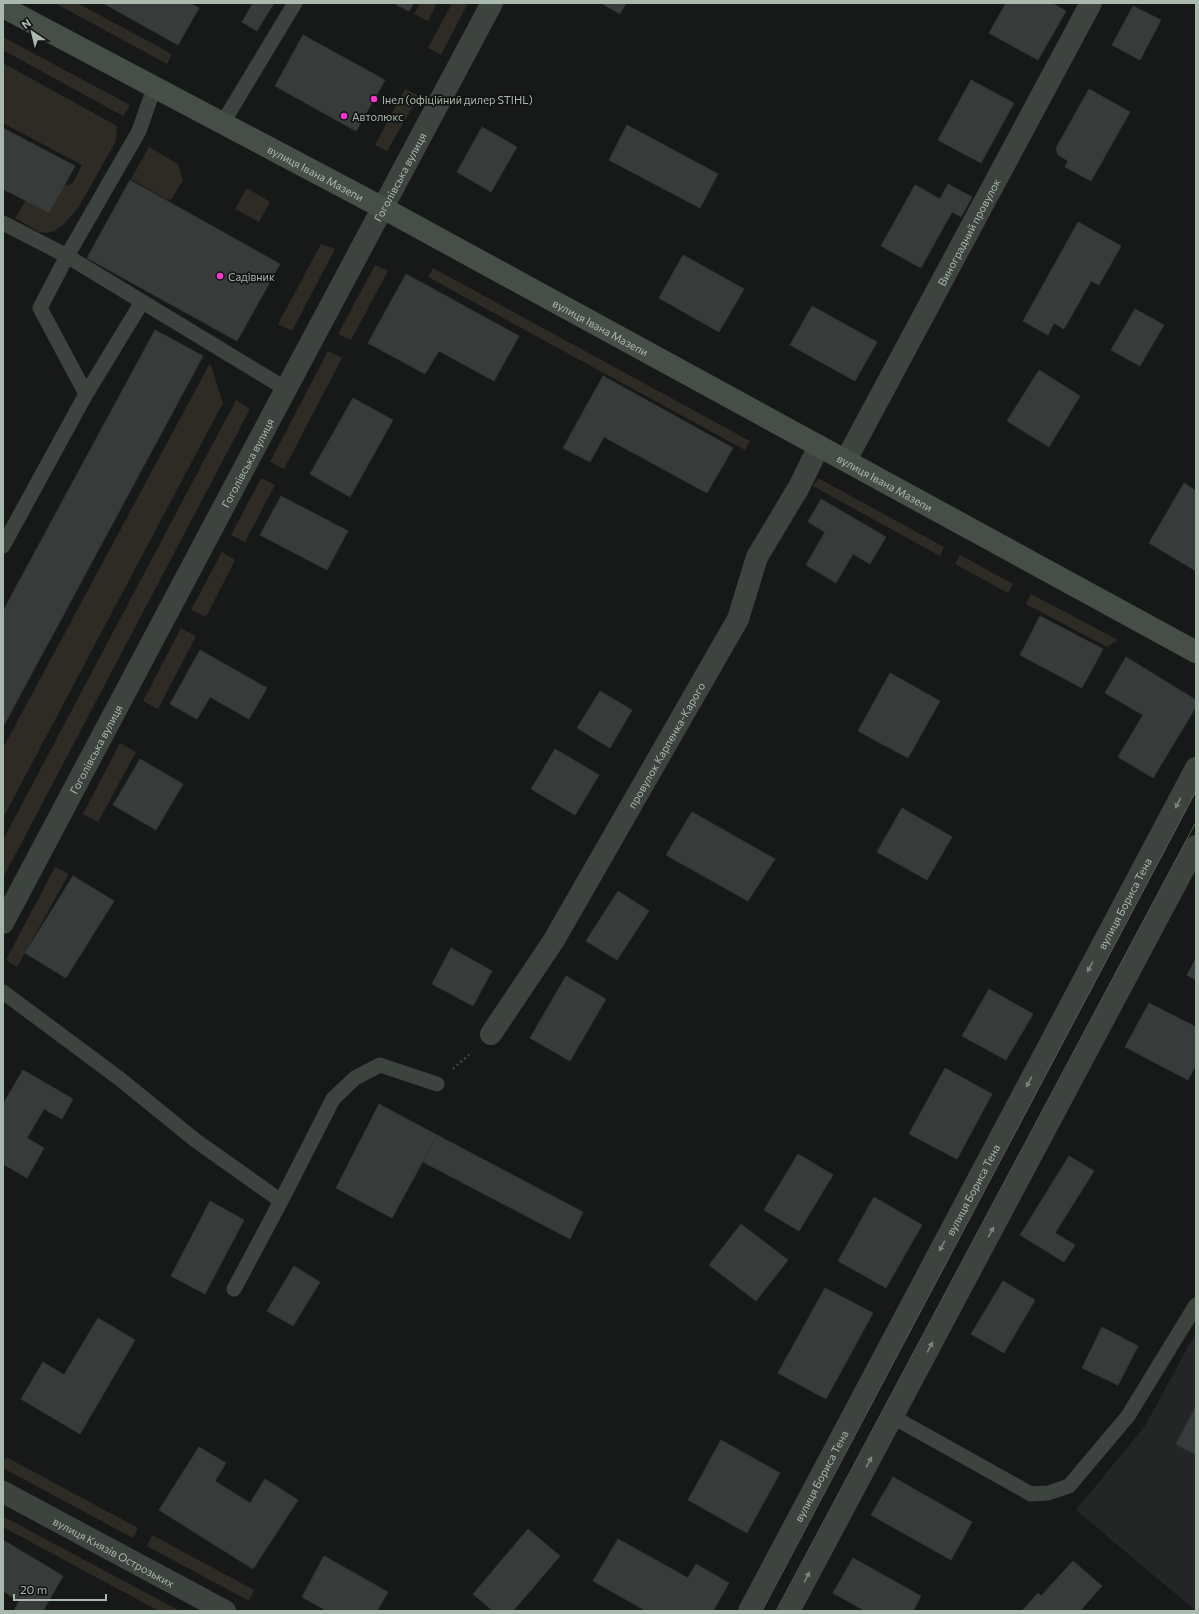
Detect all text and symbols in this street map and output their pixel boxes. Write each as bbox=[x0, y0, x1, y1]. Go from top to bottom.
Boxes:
north arrow bbox=[12, 12, 52, 52]
text: N bbox=[19, 16, 33, 31]
place label: Інел (офіційний дилер STIHL) bbox=[382, 93, 533, 106]
marker: Інел (офіційний дилер STIHL) bbox=[369, 94, 379, 104]
place label: Автолюкс bbox=[352, 110, 403, 123]
marker: Автолюкс bbox=[339, 111, 349, 121]
street label: Гоголівська вулиця bbox=[370, 130, 428, 223]
street label: вулиця Івана Мазепи bbox=[266, 142, 366, 203]
street label: Виноградний провулок bbox=[934, 176, 1002, 288]
place label: Садівник bbox=[228, 270, 275, 283]
marker: Садівник bbox=[215, 271, 225, 281]
street label: вулиця Івана Мазепи bbox=[551, 296, 651, 358]
street label: Гоголівська вулиця bbox=[218, 416, 276, 509]
street label: вулиця Івана Мазепи bbox=[835, 451, 935, 513]
street label: провулок Карпенка-Карого bbox=[625, 679, 707, 810]
street label: Гоголівська вулиця bbox=[66, 702, 124, 796]
one-way arrow bbox=[1174, 797, 1181, 809]
street label: вулиця Бориса Тена bbox=[1095, 855, 1154, 951]
one-way arrow bbox=[1087, 961, 1094, 973]
one-way arrow bbox=[1026, 1076, 1033, 1088]
street label: вулиця Бориса Тена bbox=[943, 1142, 1002, 1238]
one-way arrow bbox=[988, 1227, 994, 1238]
one-way arrow bbox=[939, 1240, 945, 1252]
one-way arrow bbox=[927, 1341, 933, 1353]
street label: вулиця Бориса Тена bbox=[791, 1428, 850, 1524]
one-way arrow bbox=[866, 1456, 872, 1468]
street label: вулиця Князів Острозьких bbox=[51, 1514, 177, 1589]
one-way arrow bbox=[804, 1571, 811, 1582]
scale bar bbox=[14, 1576, 106, 1602]
text: 20 m bbox=[20, 1582, 47, 1596]

